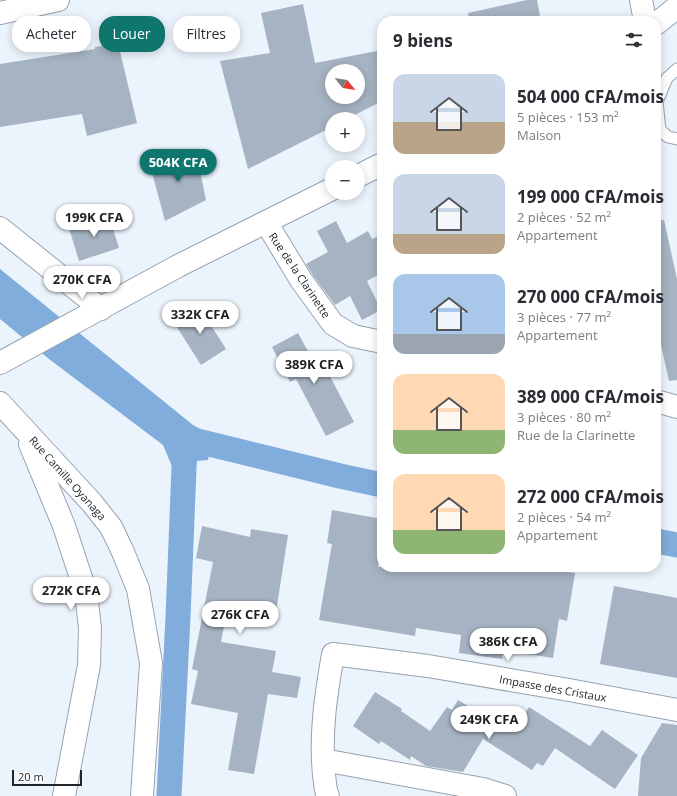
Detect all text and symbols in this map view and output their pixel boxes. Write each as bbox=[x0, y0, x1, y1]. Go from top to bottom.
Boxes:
chip: Acheter bbox=[12, 16, 91, 52]
chip: Louer bbox=[99, 16, 165, 52]
chip: Filtres bbox=[173, 16, 240, 52]
text: 9 biens bbox=[393, 29, 453, 52]
icon: filters bbox=[623, 29, 645, 51]
north arrow bbox=[325, 64, 365, 104]
map controls bbox=[325, 64, 365, 200]
text: 504 000 CFA/mois bbox=[517, 85, 664, 108]
icon: home bbox=[425, 90, 473, 138]
text: 5 pièces · 153 m² bbox=[517, 108, 618, 126]
button: + bbox=[325, 112, 365, 152]
text: Maison bbox=[517, 126, 561, 144]
pin: 504K CFA bbox=[137, 149, 219, 183]
text: 504K CFA bbox=[149, 153, 207, 171]
button: − bbox=[325, 160, 365, 200]
text: 199 000 CFA/mois bbox=[517, 185, 664, 208]
icon: home bbox=[425, 190, 473, 238]
pin: 199K CFA bbox=[53, 204, 135, 238]
text: 199K CFA bbox=[65, 208, 123, 226]
text: 2 pièces · 52 m² bbox=[517, 208, 611, 226]
text: Appartement bbox=[517, 226, 598, 244]
street label: Rue de la Clarinette bbox=[266, 229, 334, 321]
pin: 270K CFA bbox=[41, 266, 123, 300]
text: 270K CFA bbox=[53, 270, 111, 288]
text: 270 000 CFA/mois bbox=[517, 285, 664, 308]
icon: home bbox=[425, 290, 473, 338]
pin: 332K CFA bbox=[159, 301, 241, 335]
text: 332K CFA bbox=[171, 305, 229, 323]
text: 3 pièces · 77 m² bbox=[517, 308, 611, 326]
text: Appartement bbox=[517, 326, 598, 344]
pin: 389K CFA bbox=[273, 351, 355, 385]
text: 389K CFA bbox=[285, 355, 343, 373]
text: 389 000 CFA/mois bbox=[517, 385, 664, 408]
icon: home bbox=[425, 390, 473, 438]
text: 3 pièces · 80 m² bbox=[517, 408, 611, 426]
text: Rue de la Clarinette bbox=[517, 426, 635, 444]
street label: Rue Camille Oyanaga bbox=[26, 433, 110, 523]
text: 272 000 CFA/mois bbox=[517, 485, 664, 508]
icon: home bbox=[425, 490, 473, 538]
text: 2 pièces · 54 m² bbox=[517, 508, 611, 526]
text: Appartement bbox=[517, 526, 598, 544]
pin: 272K CFA bbox=[30, 577, 112, 611]
text: 272K CFA bbox=[42, 581, 100, 599]
pin: 276K CFA bbox=[199, 601, 281, 635]
text: 276K CFA bbox=[211, 605, 269, 623]
pin: 386K CFA bbox=[467, 628, 549, 662]
text: 386K CFA bbox=[479, 632, 537, 650]
street label: Impasse des Cristaux bbox=[498, 671, 608, 705]
pin: 249K CFA bbox=[448, 706, 530, 740]
text: 249K CFA bbox=[460, 710, 518, 728]
scale bar bbox=[12, 768, 82, 787]
text: 20 m bbox=[18, 769, 44, 784]

